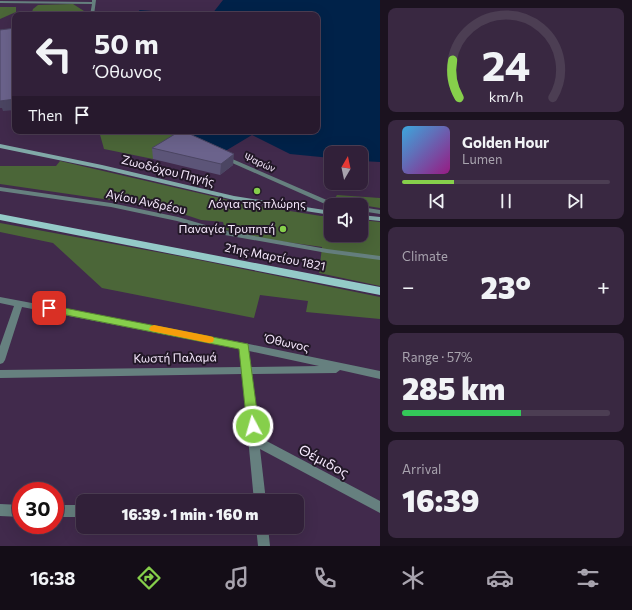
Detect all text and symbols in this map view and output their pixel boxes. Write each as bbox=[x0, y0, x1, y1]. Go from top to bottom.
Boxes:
text: 50 m bbox=[94, 26, 159, 60]
icon: left bbox=[28, 28, 80, 80]
text: 24 bbox=[482, 39, 530, 90]
text: Όθωνος bbox=[94, 60, 162, 82]
text: km/h bbox=[489, 87, 523, 105]
icon: arrive bbox=[71, 104, 93, 126]
text: Then bbox=[28, 106, 63, 124]
text: Golden Hour bbox=[462, 133, 549, 151]
north arrow bbox=[324, 146, 368, 190]
map controls bbox=[324, 146, 368, 242]
street label: Ψαρών bbox=[243, 150, 277, 174]
text: Lumen bbox=[462, 151, 502, 167]
street label: Ζωοδόχου Πηγής bbox=[120, 152, 216, 188]
street label: Αγίου Ανδρέου bbox=[105, 186, 188, 216]
marker: Λόγια της πλώρης bbox=[252, 186, 262, 196]
icon: previous bbox=[426, 190, 448, 212]
icon: pause bbox=[495, 190, 517, 212]
icon: next bbox=[564, 190, 586, 212]
place label: Λόγια της πλώρης bbox=[208, 196, 306, 210]
button: sound bbox=[324, 198, 368, 242]
place label: Παναγία Τρυπητή bbox=[178, 221, 275, 235]
marker: Παναγία Τρυπητή bbox=[278, 224, 288, 234]
street label: 21ης Μαρτίου 1821 bbox=[224, 239, 327, 273]
text: Climate bbox=[402, 248, 448, 264]
text: 23° bbox=[481, 268, 531, 305]
text: − bbox=[402, 273, 415, 300]
text: + bbox=[597, 273, 610, 300]
pin bbox=[32, 291, 66, 325]
icon: arrive bbox=[38, 297, 60, 319]
street label: Όθωνος bbox=[263, 330, 311, 354]
street label: Κωστή Παλαμά bbox=[133, 349, 217, 365]
text: Range · 57% bbox=[402, 349, 473, 365]
text: 285 km bbox=[402, 369, 505, 406]
position arrow bbox=[232, 405, 274, 447]
street label: Θέμιδος bbox=[296, 440, 352, 481]
text: Arrival bbox=[402, 461, 441, 477]
text: 16:39 bbox=[402, 481, 479, 518]
speed limit sign: 30 bbox=[12, 482, 64, 534]
text: 16:39 · 1 min · 160 m bbox=[122, 505, 258, 523]
icon: directions bbox=[135, 564, 163, 592]
icon: music bbox=[223, 564, 251, 592]
icon: phone bbox=[311, 564, 339, 592]
icon: climate bbox=[399, 564, 427, 592]
icon: car bbox=[486, 564, 514, 592]
icon: filters bbox=[574, 564, 602, 592]
text: 16:38 bbox=[30, 567, 76, 589]

